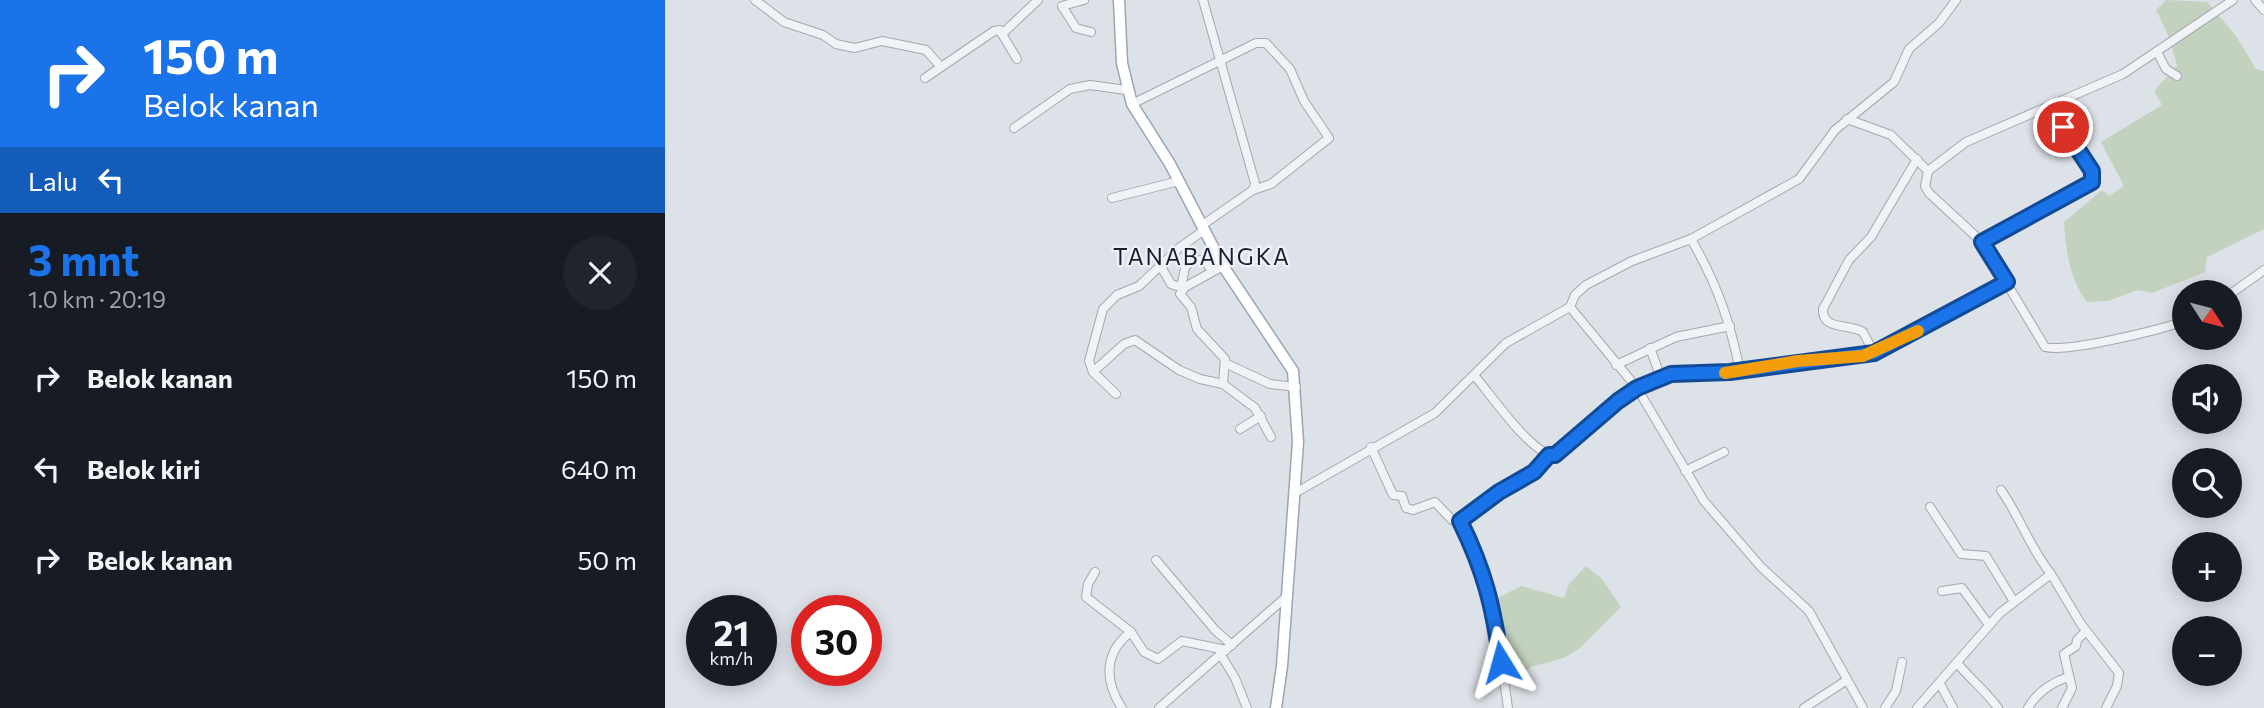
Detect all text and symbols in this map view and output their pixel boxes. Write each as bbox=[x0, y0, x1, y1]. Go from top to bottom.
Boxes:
text: 150 m bbox=[143, 24, 278, 84]
icon: right bbox=[28, 28, 119, 119]
text: Belok kanan bbox=[143, 84, 319, 124]
pin bbox=[2033, 97, 2093, 157]
icon: arrive bbox=[2044, 108, 2082, 146]
icon: left bbox=[92, 161, 130, 199]
text: Lalu bbox=[28, 165, 78, 196]
text: 3 mnt bbox=[28, 233, 139, 285]
button: close bbox=[563, 236, 637, 310]
district label: TANABANGKA bbox=[1113, 242, 1291, 270]
north arrow bbox=[2172, 280, 2242, 350]
map controls bbox=[2172, 280, 2242, 686]
text: 1.0 km · 20:19 bbox=[28, 285, 166, 313]
icon: right bbox=[28, 359, 66, 397]
text: Belok kanan bbox=[87, 362, 233, 393]
text: 150 m bbox=[566, 362, 637, 393]
button: sound bbox=[2172, 364, 2242, 434]
button: search bbox=[2172, 448, 2242, 518]
icon: left bbox=[28, 450, 66, 488]
text: Belok kiri bbox=[87, 453, 201, 484]
text: 640 m bbox=[561, 453, 637, 484]
button: + bbox=[2172, 532, 2242, 602]
icon: right bbox=[28, 541, 66, 579]
text: Belok kanan bbox=[87, 544, 233, 575]
text: 50 m bbox=[577, 544, 637, 575]
speed limit sign: 30 bbox=[791, 595, 882, 686]
text: 21 bbox=[714, 610, 749, 653]
button: − bbox=[2172, 616, 2242, 686]
position arrow bbox=[1464, 625, 1538, 699]
text: km/h bbox=[710, 647, 753, 669]

